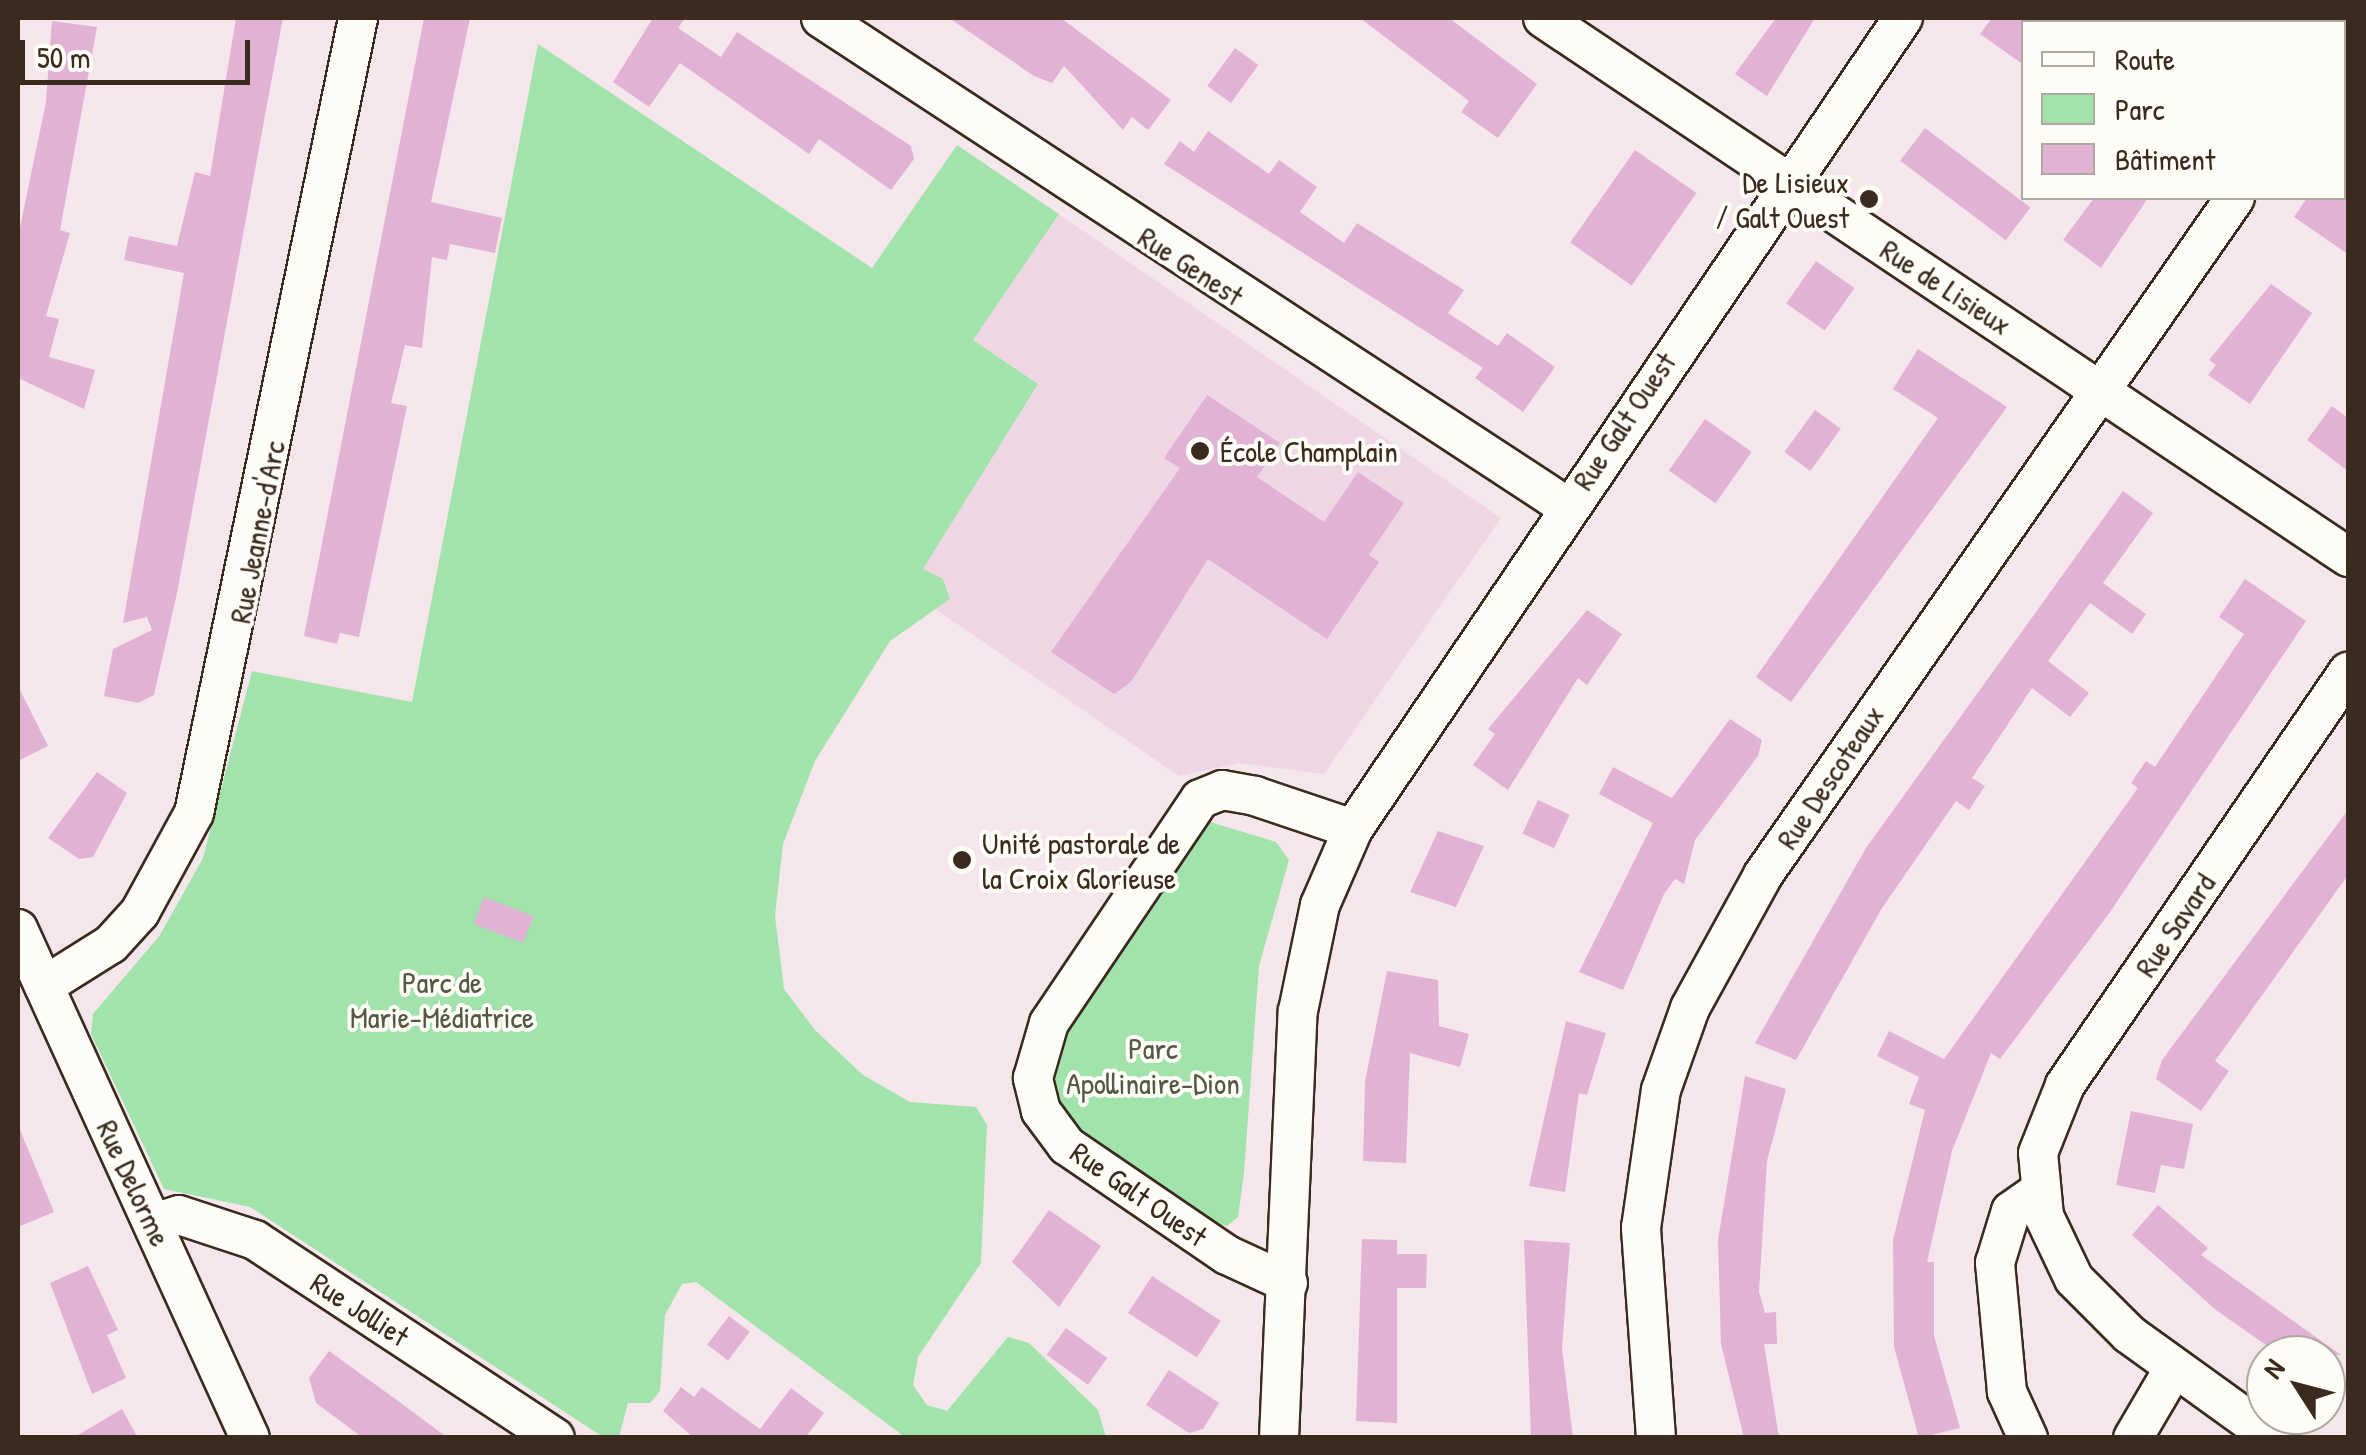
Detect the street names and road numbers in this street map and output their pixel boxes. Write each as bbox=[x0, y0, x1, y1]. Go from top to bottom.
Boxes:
street label: Rue Genest bbox=[1132, 219, 1250, 313]
street label: Rue de Lisieux bbox=[1874, 231, 2018, 343]
street label: Rue Galt Ouest bbox=[1565, 345, 1683, 497]
street label: Rue Jeanne-d'Arc bbox=[222, 438, 292, 626]
street label: Rue Descoteaux bbox=[1769, 698, 1891, 856]
street label: Rue Savard bbox=[2127, 866, 2223, 984]
street label: Rue Delorme bbox=[89, 1114, 179, 1252]
street label: Rue Galt Ouest bbox=[1064, 1134, 1214, 1254]
street label: Rue Jolliet bbox=[304, 1264, 416, 1354]

